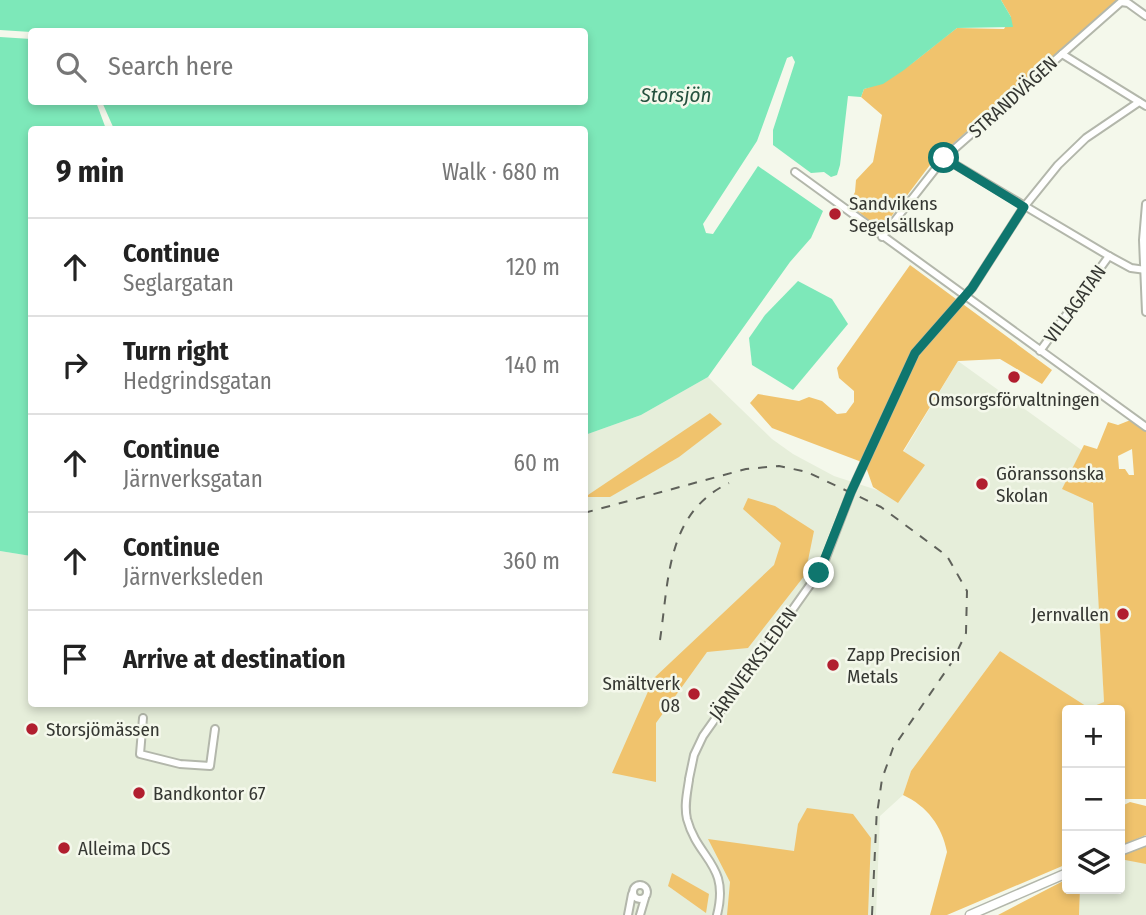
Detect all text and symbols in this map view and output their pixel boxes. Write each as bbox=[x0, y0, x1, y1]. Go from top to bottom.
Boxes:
search box bbox=[28, 28, 588, 105]
icon: search bbox=[52, 48, 90, 86]
text: Search here bbox=[108, 51, 233, 82]
street label: STRANDVÄGEN bbox=[964, 51, 1062, 143]
water label: Storsjön bbox=[640, 82, 711, 108]
route start bbox=[928, 142, 959, 173]
text: 9 min bbox=[56, 154, 124, 190]
text: Walk · 680 m bbox=[442, 158, 560, 186]
place label: Sandvikens Segelsällskap bbox=[849, 192, 954, 237]
marker: Sandvikens Segelsällskap bbox=[827, 206, 843, 222]
text: Continue bbox=[123, 238, 220, 269]
icon: ahead bbox=[56, 248, 94, 286]
text: 120 m bbox=[506, 253, 560, 281]
street label: VILLAGATAN bbox=[1039, 261, 1111, 347]
text: Seglargatan bbox=[123, 269, 234, 297]
text: Turn right bbox=[123, 336, 229, 367]
icon: right bbox=[56, 346, 94, 384]
text: 140 m bbox=[505, 351, 560, 379]
text: Hedgrindsgatan bbox=[123, 367, 272, 395]
marker: Omsorgsförvaltningen bbox=[1006, 369, 1022, 385]
place label: Omsorgsförvaltningen bbox=[928, 388, 1100, 411]
text: Continue bbox=[123, 434, 220, 465]
icon: ahead bbox=[56, 444, 94, 482]
text: 60 m bbox=[514, 449, 560, 477]
place label: Göranssonska Skolan bbox=[996, 462, 1104, 507]
text: Järnverksgatan bbox=[123, 465, 263, 493]
marker: Göranssonska Skolan bbox=[974, 476, 990, 492]
text: Continue bbox=[123, 532, 220, 563]
icon: ahead bbox=[56, 542, 94, 580]
text: 360 m bbox=[503, 547, 560, 575]
route end bbox=[803, 557, 834, 588]
text: Järnverksleden bbox=[123, 563, 264, 591]
street label: JÄRNVERKSLEDEN bbox=[704, 603, 802, 725]
place label: Jernvallen bbox=[1031, 603, 1109, 626]
marker: Jernvallen bbox=[1115, 606, 1131, 622]
icon: arrive bbox=[56, 640, 94, 678]
place label: Zapp Precision Metals bbox=[847, 643, 961, 688]
text: Arrive at destination bbox=[123, 644, 346, 675]
marker: Zapp Precision Metals bbox=[825, 657, 841, 673]
place label: Smältverk 08 bbox=[602, 672, 680, 717]
marker: Smältverk 08 bbox=[686, 686, 702, 702]
map controls bbox=[1062, 705, 1125, 894]
button: + bbox=[1062, 705, 1125, 768]
place label: Storsjömässen bbox=[46, 718, 160, 741]
marker: Storsjömässen bbox=[24, 721, 40, 737]
button: − bbox=[1062, 768, 1125, 831]
place label: Bandkontor 67 bbox=[153, 782, 266, 805]
marker: Bandkontor 67 bbox=[131, 785, 147, 801]
button: layers bbox=[1062, 831, 1125, 894]
place label: Alleima DCS bbox=[78, 837, 170, 860]
marker: Alleima DCS bbox=[56, 840, 72, 856]

